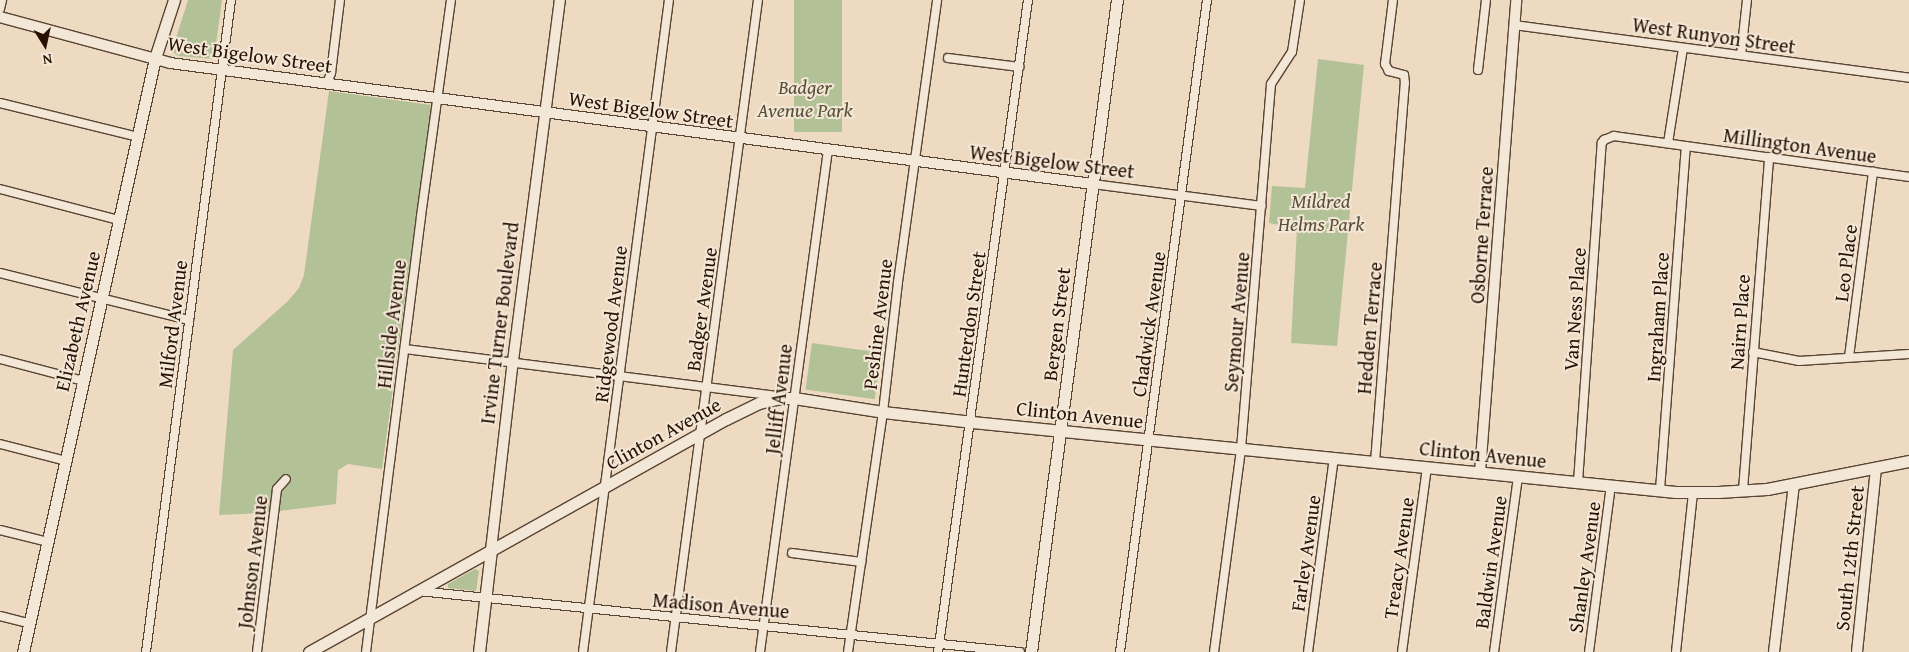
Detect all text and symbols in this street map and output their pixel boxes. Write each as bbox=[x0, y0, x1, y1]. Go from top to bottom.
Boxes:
street label: West Runyon Street bbox=[1631, 12, 1797, 58]
north arrow bbox=[20, 20, 70, 70]
street label: West Bigelow Street bbox=[166, 31, 334, 77]
text: N bbox=[41, 49, 54, 70]
park label: Badger Avenue Park bbox=[757, 75, 853, 122]
street label: West Bigelow Street bbox=[567, 86, 735, 132]
street label: Millington Avenue bbox=[1722, 122, 1878, 168]
street label: West Bigelow Street bbox=[968, 139, 1136, 183]
street label: Osborne Terrace bbox=[1464, 165, 1498, 305]
park label: Mildred Helms Park bbox=[1278, 188, 1364, 235]
street label: Irvine Turner Boulevard bbox=[475, 220, 523, 426]
street label: Leo Place bbox=[1828, 223, 1862, 303]
street label: Ridgewood Avenue bbox=[588, 244, 632, 404]
street label: Badger Avenue bbox=[680, 245, 722, 373]
street label: Van Ness Place bbox=[1558, 246, 1590, 372]
street label: Elizabeth Avenue bbox=[49, 248, 105, 394]
street label: Hunterdon Street bbox=[946, 250, 990, 398]
street label: Chadwick Avenue bbox=[1126, 250, 1170, 398]
street label: Seymour Avenue bbox=[1218, 251, 1254, 393]
street label: Ingraham Place bbox=[1640, 251, 1674, 383]
street label: Peshine Avenue bbox=[857, 257, 897, 391]
street label: Hillside Avenue bbox=[371, 258, 411, 390]
street label: Milford Avenue bbox=[152, 259, 192, 389]
street label: Hedden Terrace bbox=[1351, 261, 1387, 395]
street label: Bergen Street bbox=[1037, 266, 1075, 382]
street label: Nairn Place bbox=[1724, 273, 1754, 371]
street label: Jelliff Avenue bbox=[759, 342, 797, 456]
street label: Clinton Avenue bbox=[601, 392, 725, 474]
street label: Clinton Avenue bbox=[1015, 395, 1145, 433]
street label: Clinton Avenue bbox=[1418, 435, 1548, 473]
street label: South 12th Street bbox=[1829, 484, 1869, 632]
street label: Farley Avenue bbox=[1285, 493, 1325, 613]
street label: Johnson Avenue bbox=[232, 494, 272, 630]
street label: Baldwin Avenue bbox=[1469, 494, 1511, 630]
street label: Treacy Avenue bbox=[1378, 496, 1418, 620]
street label: Shanley Avenue bbox=[1563, 500, 1605, 634]
street label: Madison Avenue bbox=[652, 587, 790, 623]

